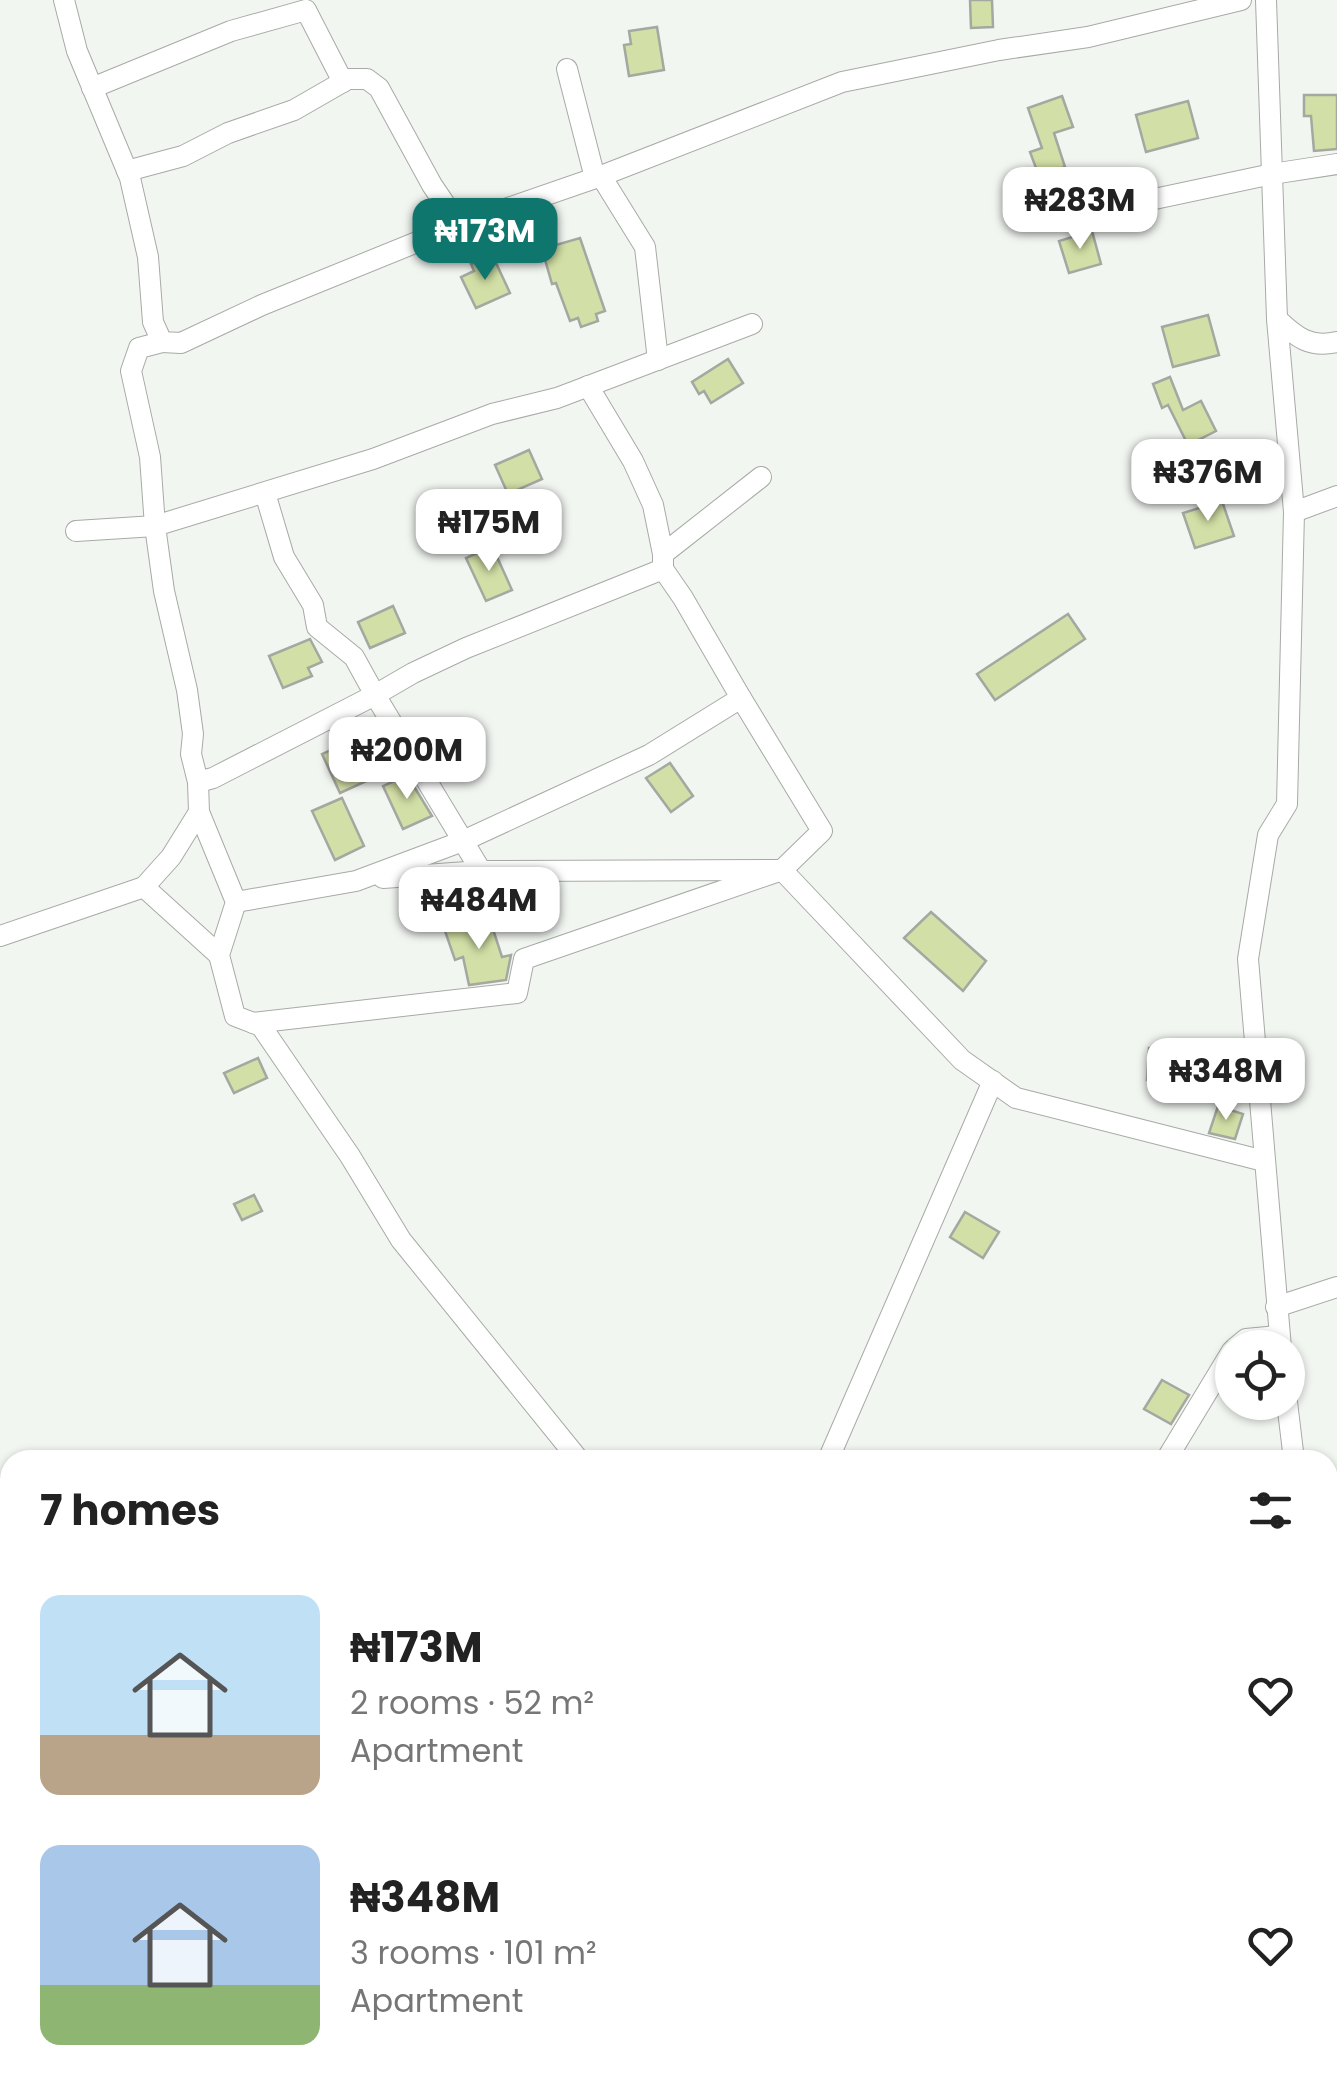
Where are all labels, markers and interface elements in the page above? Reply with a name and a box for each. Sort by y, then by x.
pin: ₦283M [1010,167,1150,252]
text: ₦283M [1025,177,1135,222]
pin: ₦173M [415,198,555,283]
text: ₦173M [435,208,536,253]
pin: ₦376M [1138,439,1278,524]
text: ₦376M [1153,449,1263,494]
pin: ₦175M [419,489,559,574]
text: ₦175M [438,499,540,544]
pin: ₦200M [337,717,477,802]
text: ₦200M [351,727,463,772]
pin: ₦484M [409,867,549,952]
text: ₦484M [421,877,537,922]
pin: ₦348M [1156,1038,1296,1123]
text: ₦348M [1169,1048,1283,1093]
map controls [1215,1330,1305,1420]
button: locate [1215,1330,1305,1420]
text: 7 homes [40,1481,220,1540]
icon: filters [1243,1483,1298,1538]
text: ₦173M [350,1618,483,1677]
icon: home [120,1635,240,1755]
icon: heart [1243,1668,1298,1723]
text: 2 rooms · 52 m² [350,1680,594,1725]
text: Apartment [350,1728,523,1773]
text: ₦348M [350,1868,500,1927]
icon: home [120,1885,240,2005]
icon: heart [1243,1918,1298,1973]
text: 3 rooms · 101 m² [350,1930,596,1975]
text: Apartment [350,1978,523,2023]

